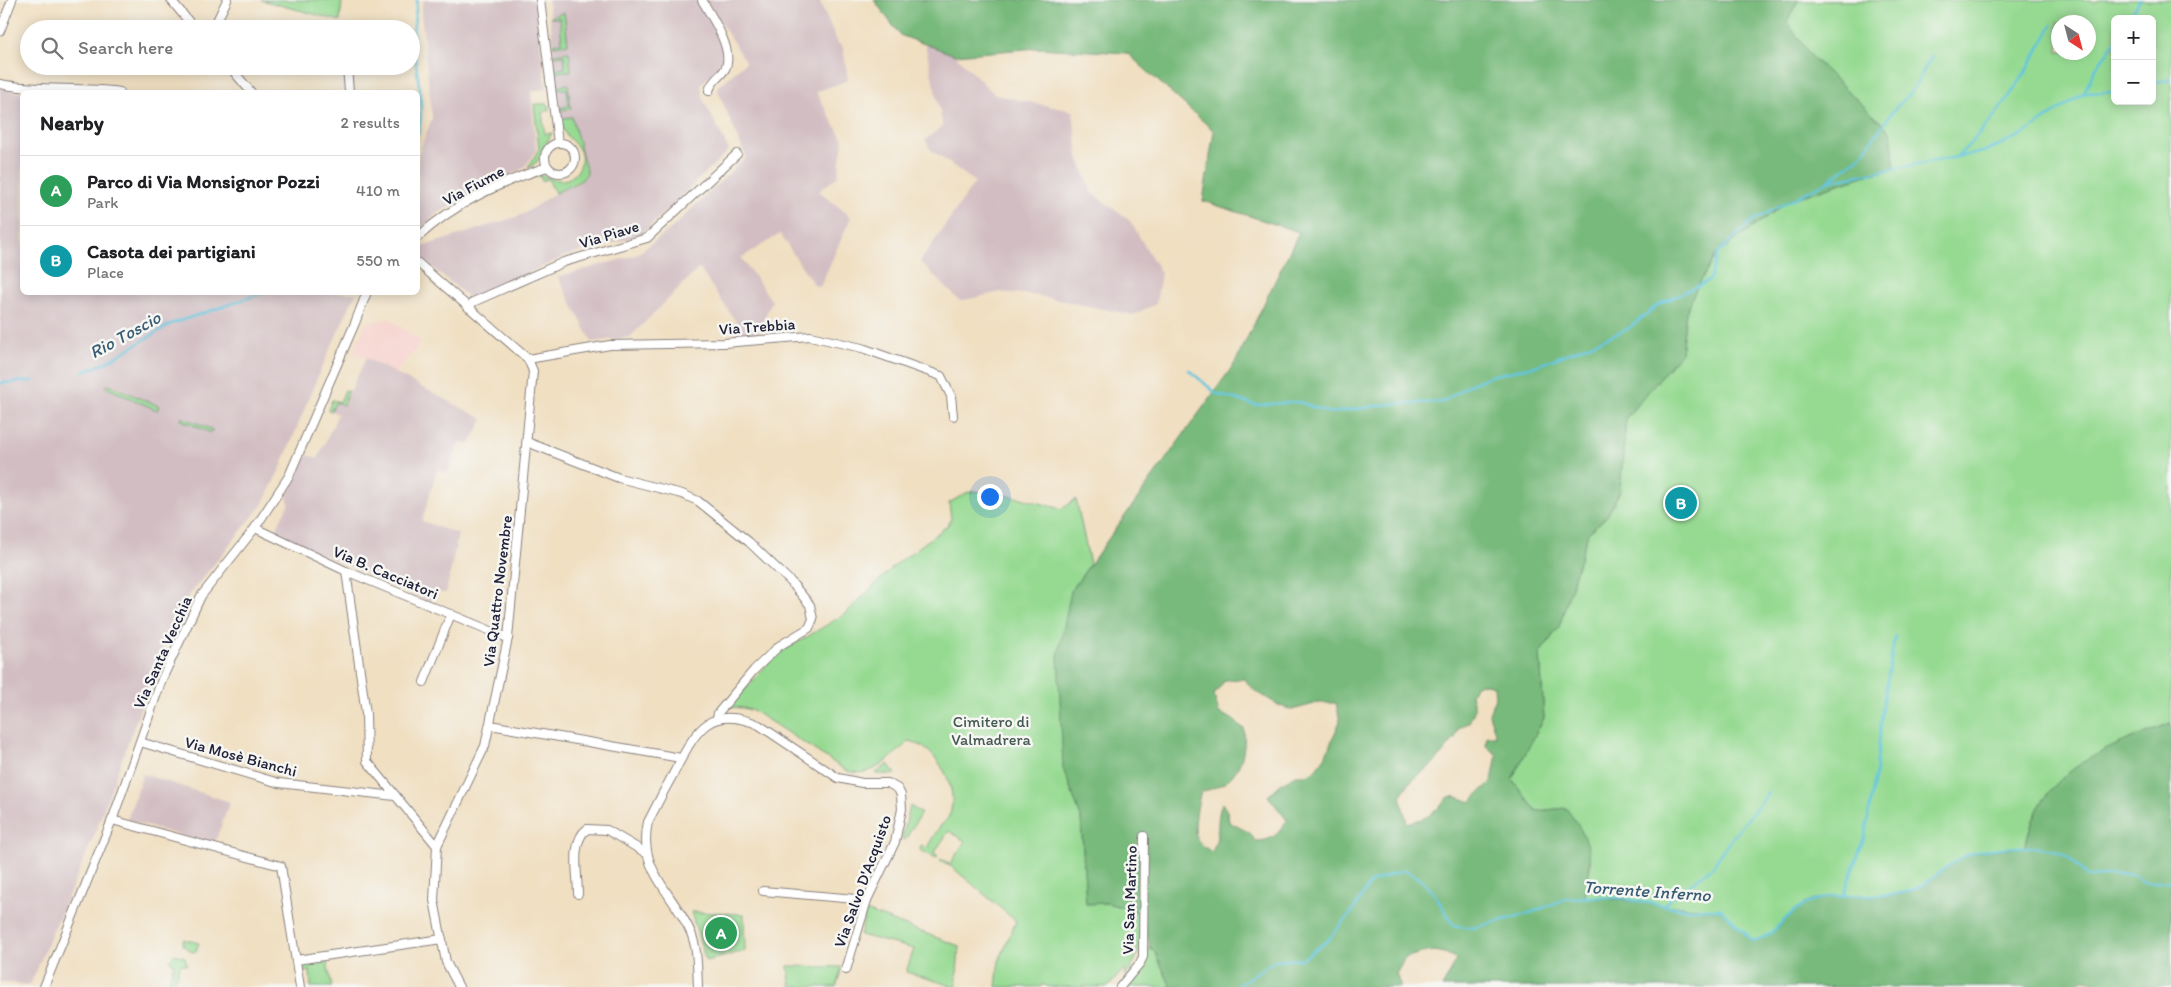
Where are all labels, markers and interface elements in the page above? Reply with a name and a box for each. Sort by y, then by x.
north arrow [2051,15,2096,60]
map controls [2111,15,2156,105]
button: + [2111,15,2156,60]
search box [20,20,420,75]
icon: search [38,34,66,62]
text: Search here [78,36,173,59]
button: − [2111,60,2156,105]
text: Nearby [40,110,104,135]
text: 2 results [340,113,400,132]
street label: Via Fiume [439,161,507,210]
text: Parco di Via Monsignor Pozzi [87,170,320,193]
text: A [51,181,61,200]
text: 410 m [356,181,400,200]
text: Park [87,193,118,212]
street label: Via Piave [577,216,641,253]
text: Casota dei partigiani [87,240,256,263]
text: B [51,251,61,270]
text: 550 m [356,251,400,270]
text: Place [87,263,124,282]
water label: Rio Toscio [86,306,165,363]
street label: Via Trebbia [718,314,796,339]
your location [977,484,1003,510]
pin: B [1665,484,1697,522]
street label: Via Quattro Novembre [479,514,516,668]
street label: Via B. Cacciatori [330,542,441,603]
street label: Via Santa Vecchia [129,592,196,712]
park label: Cimitero di Valmadrera [951,712,1031,749]
street label: Via Mosè Bianchi [183,732,299,781]
street label: Via Salvo D'Acquisto [830,812,895,950]
street label: Via San Martino [1118,845,1141,955]
water label: Torrente Inferno [1583,876,1712,906]
pin: A [705,914,737,952]

